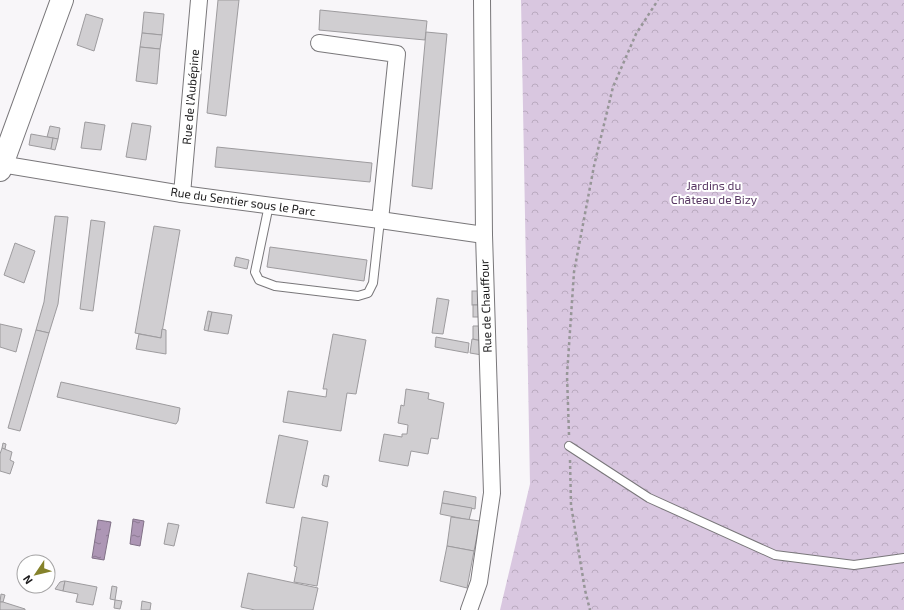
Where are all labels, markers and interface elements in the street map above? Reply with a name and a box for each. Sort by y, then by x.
street label: Rue de l'Aubépine [179,49,201,145]
park label: Jardins du Château de Bizy [671,178,758,206]
street label: Rue du Sentier sous le Parc [170,184,317,218]
street label: Rue de Chauffour [476,259,494,353]
north arrow [16,554,56,594]
text: N [20,573,35,587]

